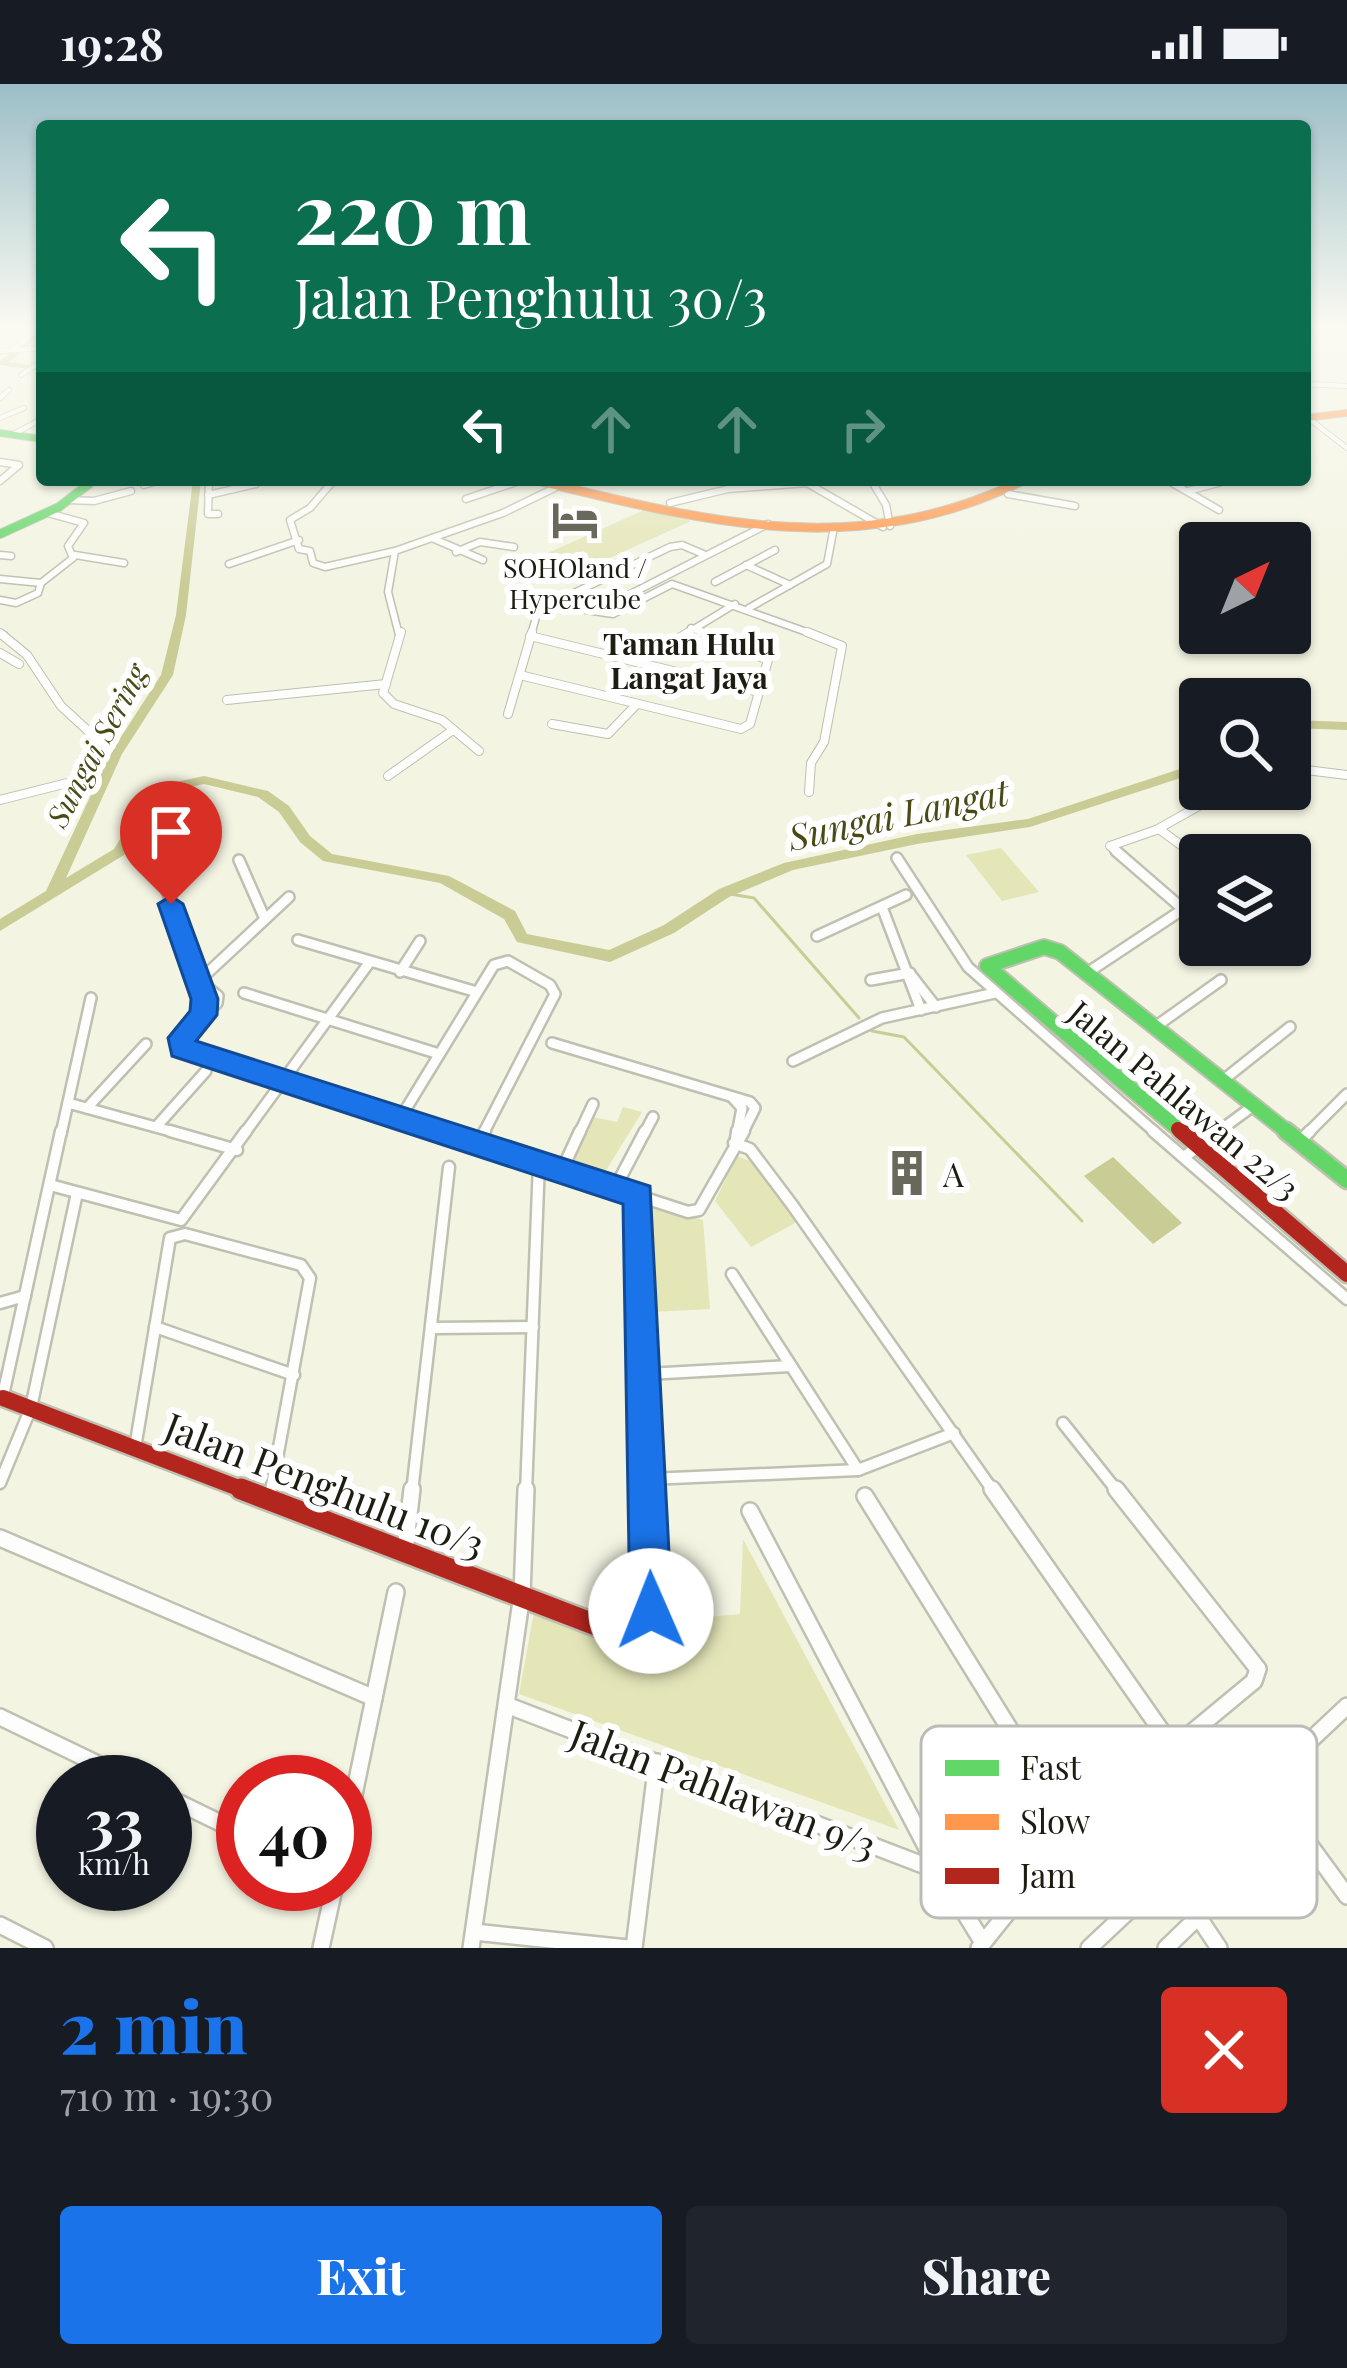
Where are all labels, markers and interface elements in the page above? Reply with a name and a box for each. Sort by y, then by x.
text: 19:28 [60,12,164,72]
text: 220 m [294,154,532,266]
icon: left [96,168,252,324]
text: Jalan Penghulu 30/3 [294,261,767,333]
icon: left [452,396,518,462]
icon: ahead [578,396,644,462]
icon: ahead [704,396,770,462]
icon: right [830,396,896,462]
hotel icon: SOHOland / Hypercube [550,495,600,545]
north arrow [1179,522,1311,654]
map controls [1179,522,1311,966]
place label: SOHOland / Hypercube [503,549,647,616]
district label: Taman Hulu Langat Jaya [603,623,775,697]
water label: Sungai Sering [36,654,157,834]
button: search [1179,678,1311,810]
water label: Sungai Langat [782,766,1014,860]
pin [120,781,222,904]
icon: arrive [138,799,204,865]
button: layers [1179,834,1311,966]
street label: Jalan Pahlawan 22/3 [1060,989,1310,1209]
building icon: A [882,1148,932,1198]
place label: A [942,1151,964,1195]
street label: Jalan Penghulu 10/3 [157,1399,492,1569]
position arrow [588,1548,714,1674]
street label: Jalan Pahlawan 9/3 [563,1705,884,1870]
legend [921,1726,1317,1918]
text: Fast [1020,1744,1083,1788]
speed limit sign: 40 [216,1755,372,1911]
text: 33 [85,1778,143,1858]
text: Slow [1020,1798,1091,1842]
text: km/h [78,1843,150,1883]
text: Jam [1019,1852,1076,1896]
text: 2 min [60,1976,248,2072]
button: close [1161,1987,1287,2113]
text: 710 m · 19:30 [60,2069,273,2121]
button: Exit [60,2206,662,2344]
button: Share [686,2206,1287,2344]

